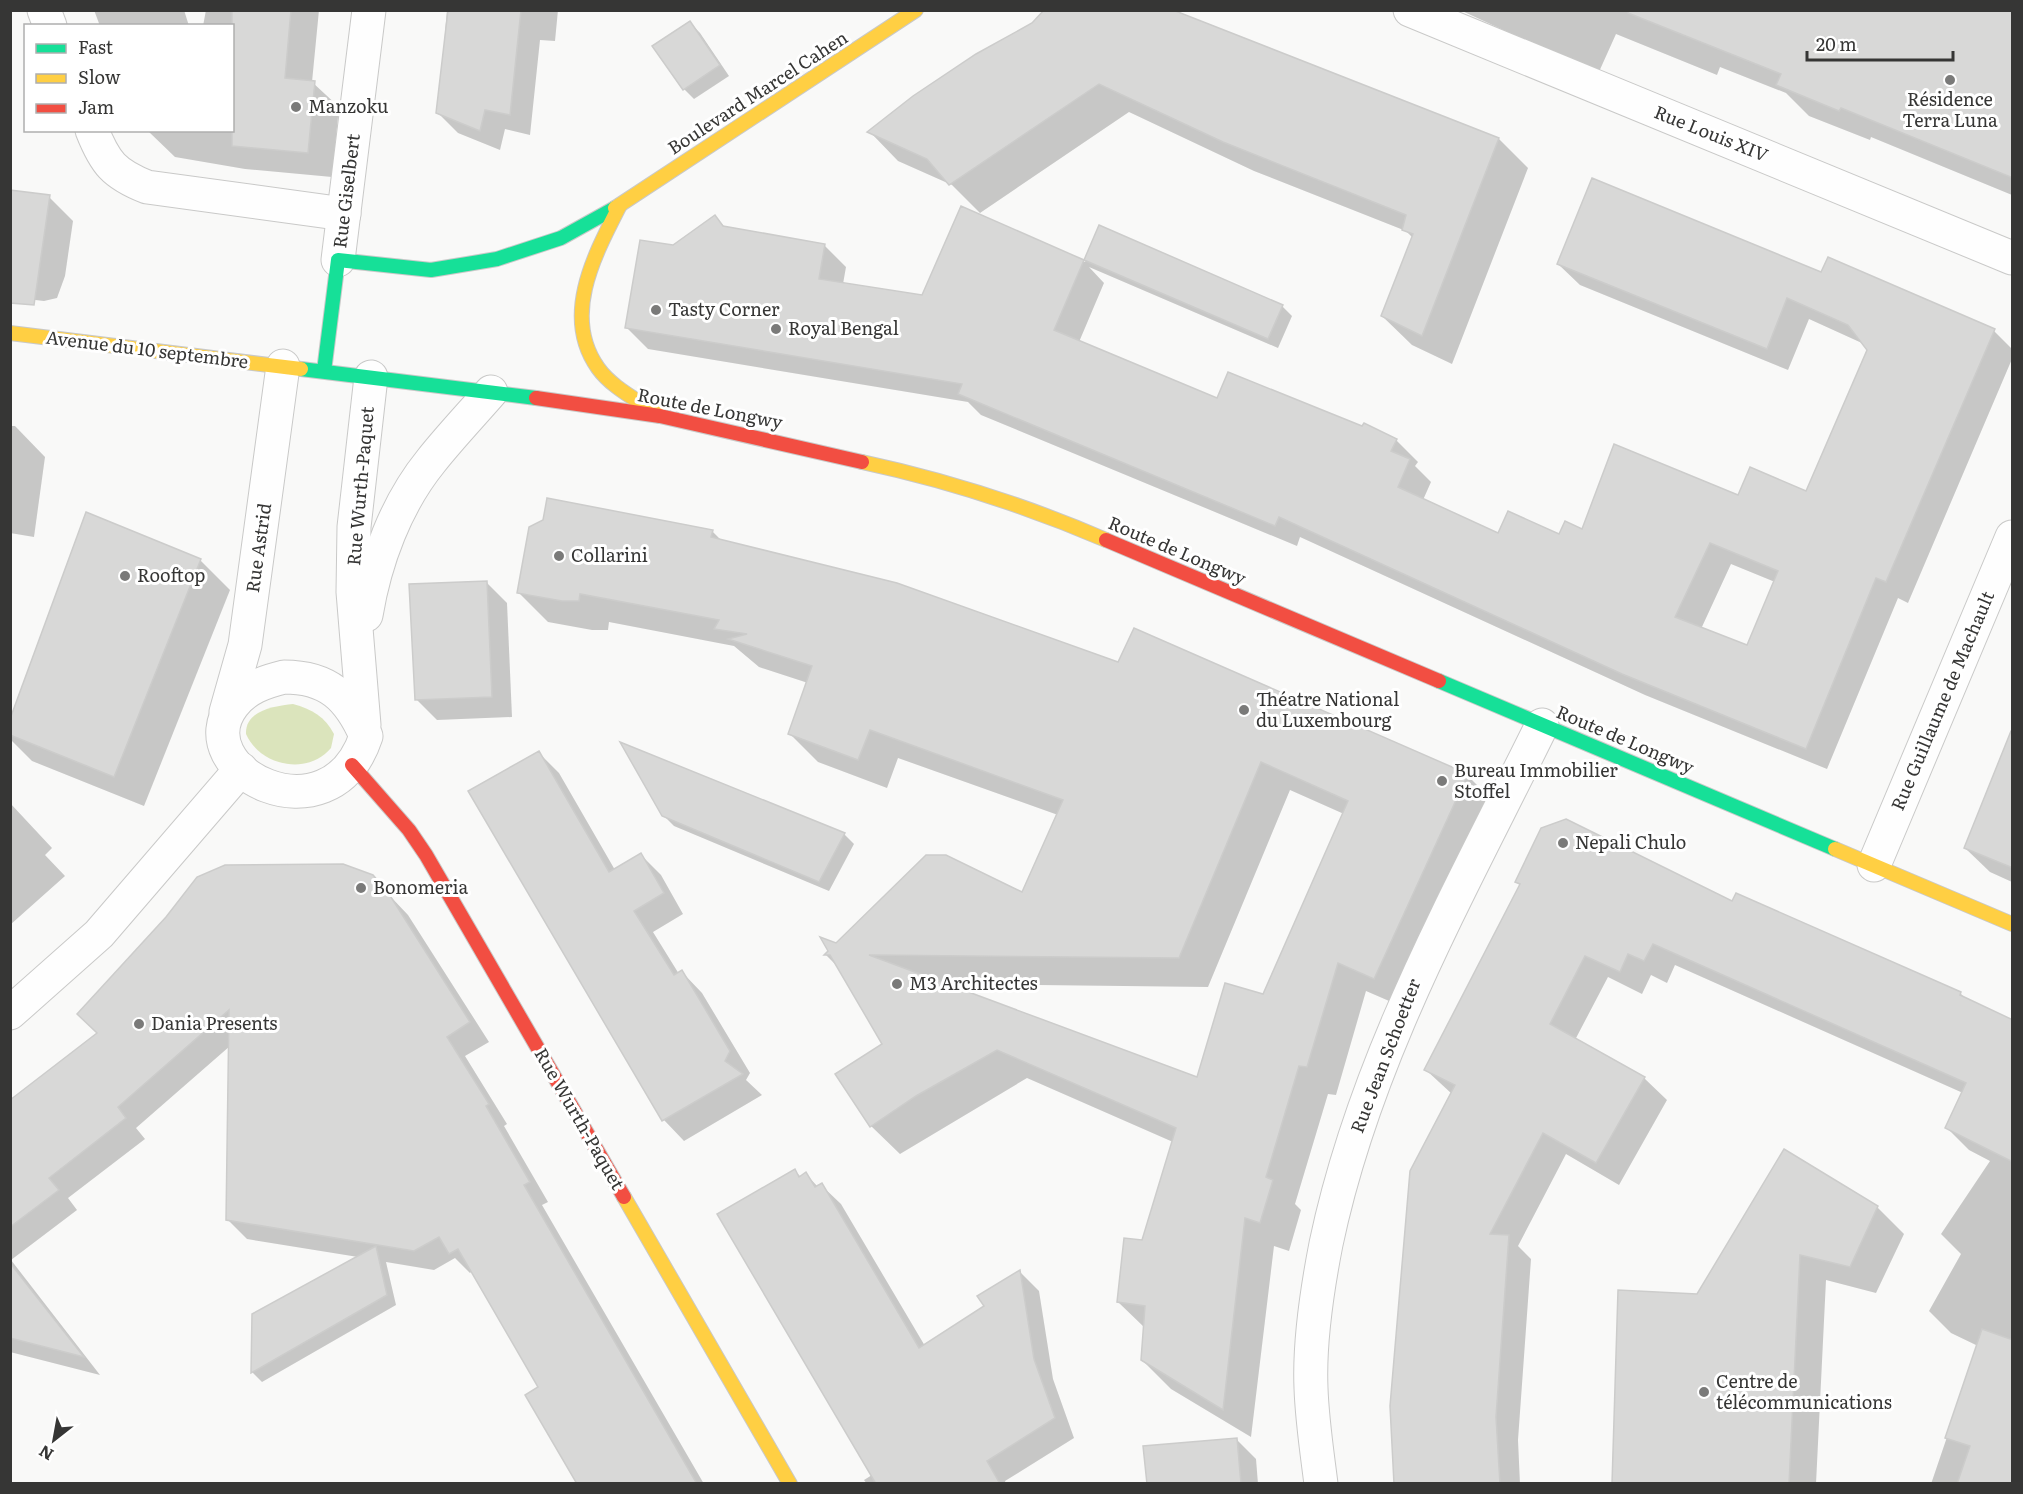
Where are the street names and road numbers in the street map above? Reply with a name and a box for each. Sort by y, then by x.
street label: Boulevard Marcel Cahen [662,23,853,160]
street label: Rue Louis XIV [1650,97,1773,168]
street label: Rue Giselbert [325,131,366,250]
street label: Avenue du 10 septembre [44,323,250,374]
street label: Route de Longwy [635,380,786,435]
street label: Rue Wurth-Paquet [339,404,380,567]
street label: Rue Astrid [238,501,277,594]
street label: Route de Longwy [1104,508,1251,591]
street label: Rue Guillaume de Machault [1883,586,2000,814]
street label: Route de Longwy [1552,697,1699,780]
street label: Rue Jean Schoetter [1343,974,1427,1137]
street label: Rue Wurth-Paquet [529,1042,632,1195]

